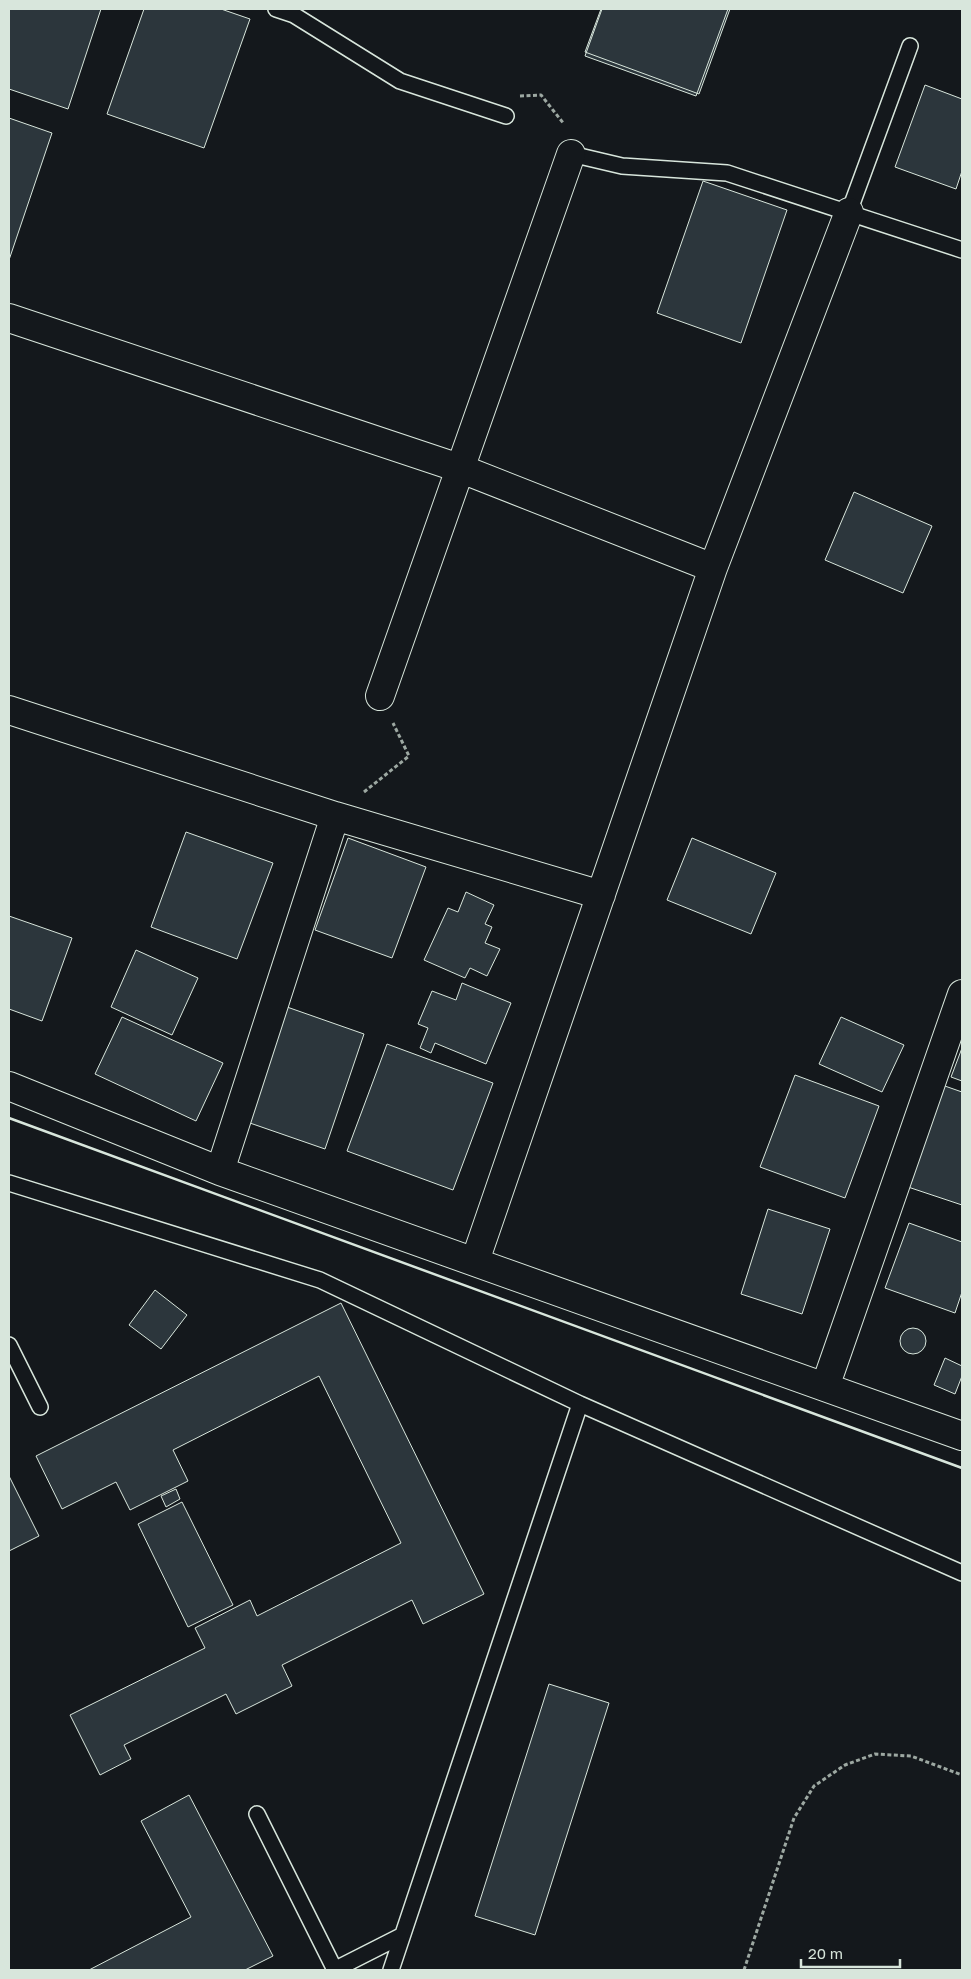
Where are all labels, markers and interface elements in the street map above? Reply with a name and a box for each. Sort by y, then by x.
scale bar [801,1936,900,1968]
text: 20 m [808,1944,843,1962]

